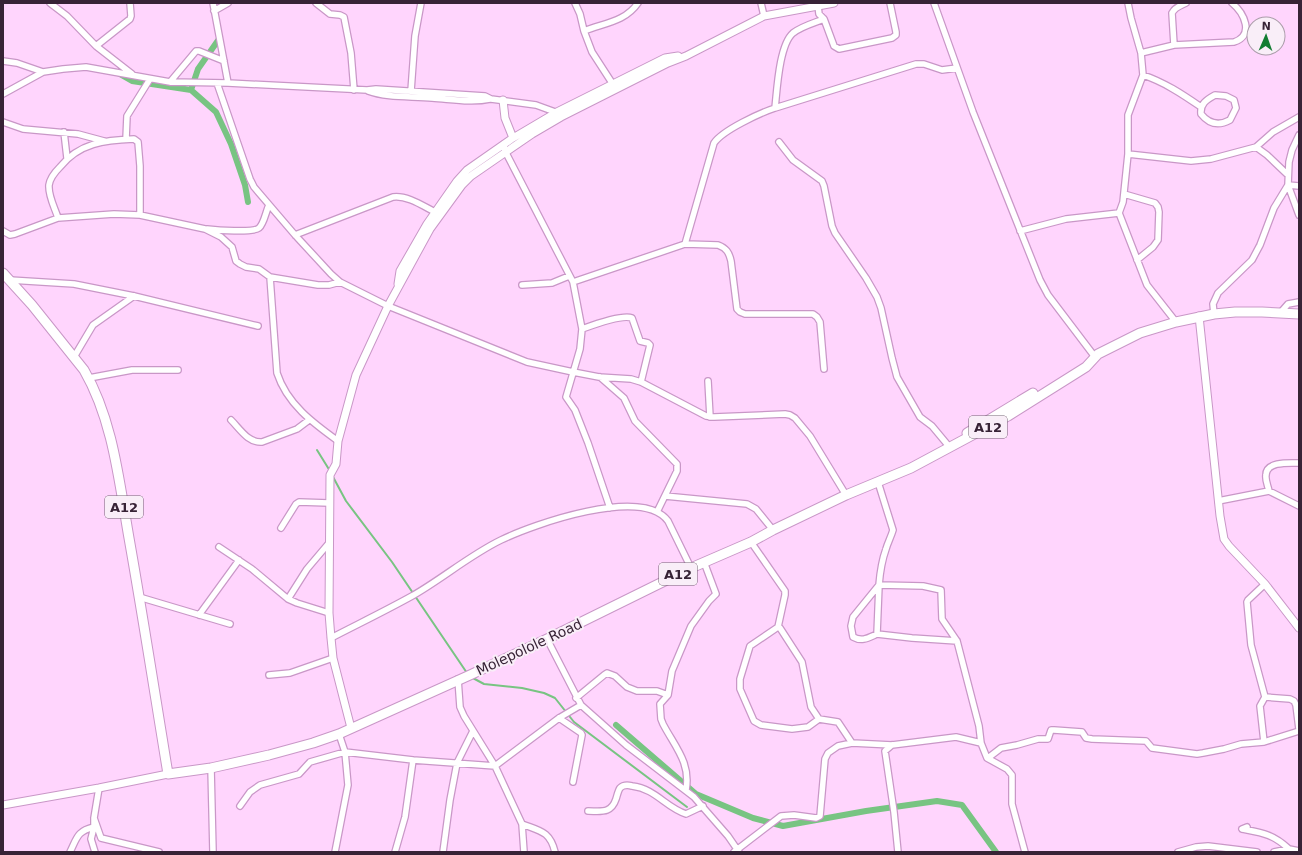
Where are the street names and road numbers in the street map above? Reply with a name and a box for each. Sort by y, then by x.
road number: A12 [969,416,1007,438]
road number: A12 [105,496,143,518]
road number: A12 [659,563,697,585]
street label: Molepolole Road [473,615,585,679]

